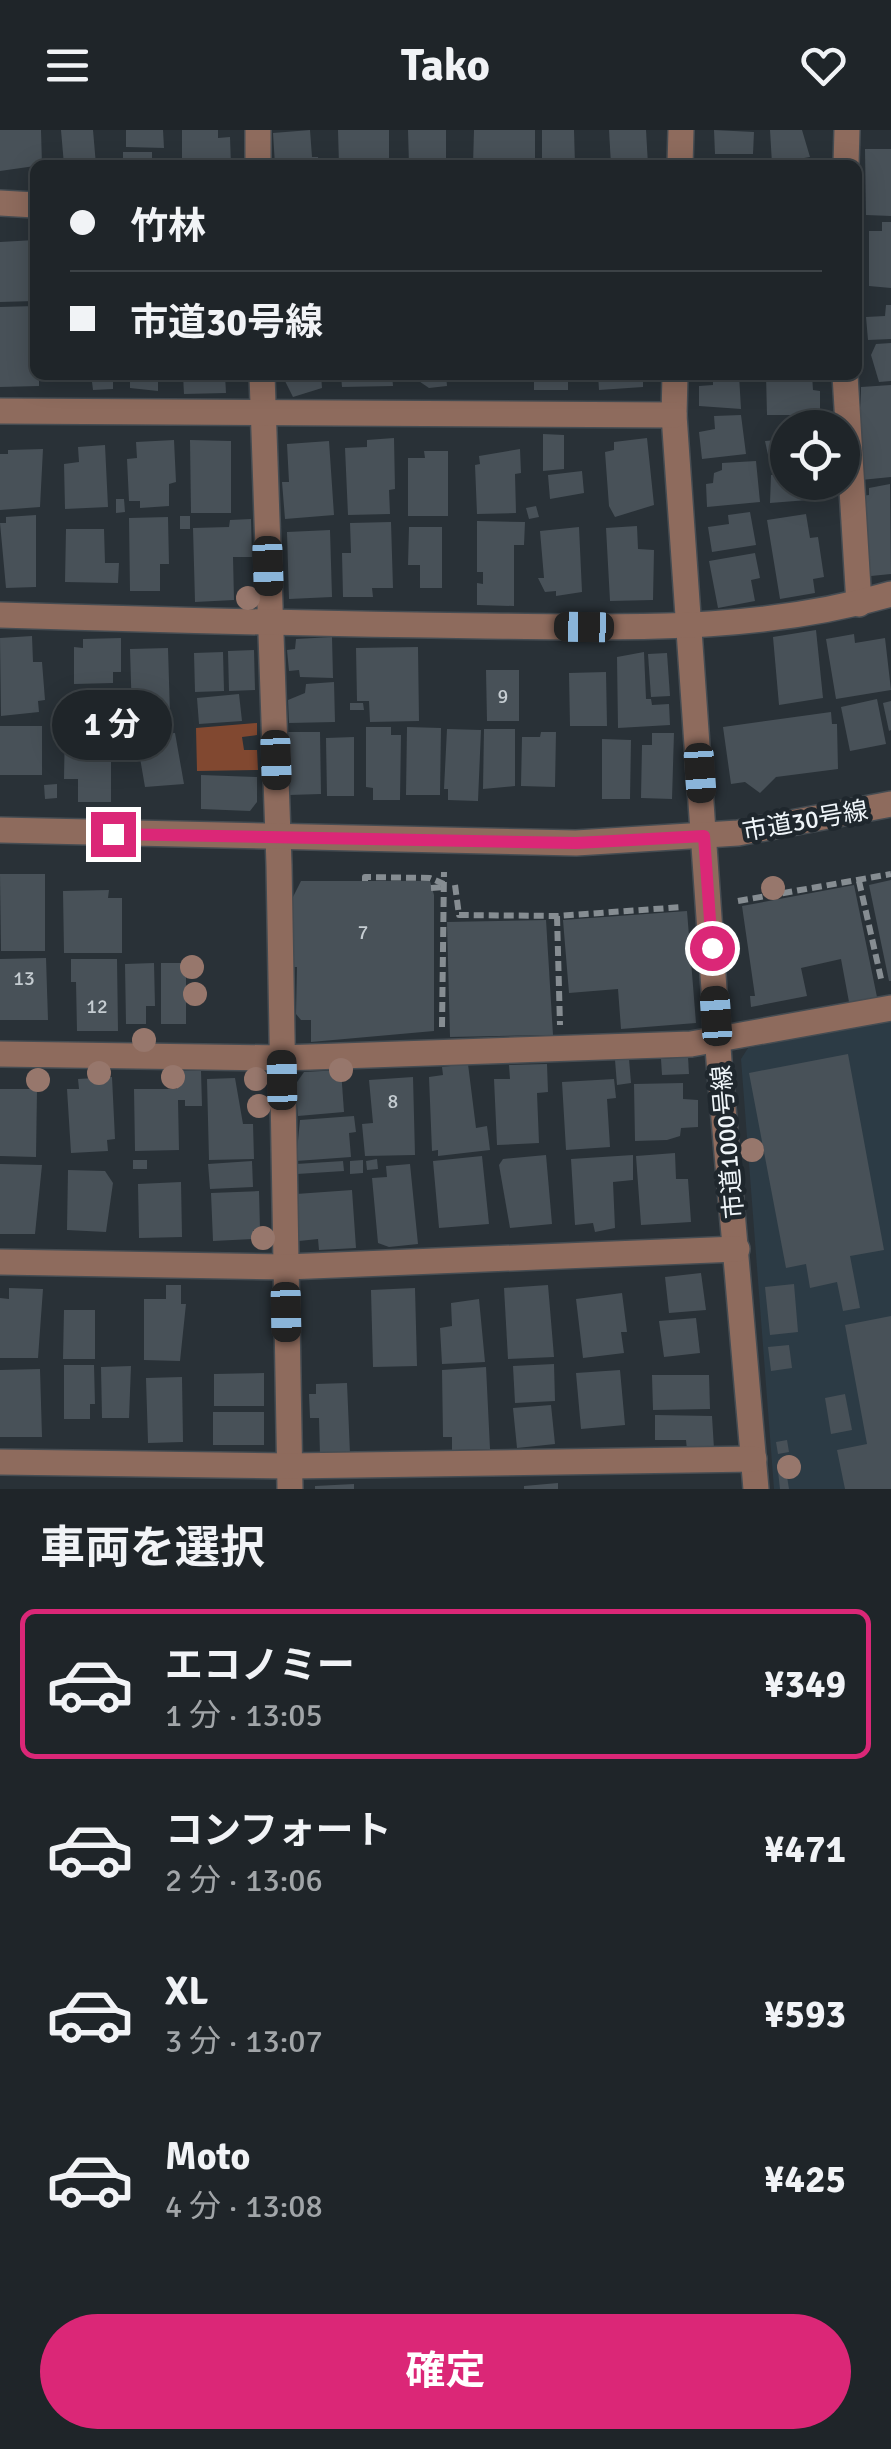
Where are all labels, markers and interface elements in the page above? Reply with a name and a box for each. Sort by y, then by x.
icon: menu [40,38,95,93]
text: Tako [401,38,490,93]
icon: heart [796,38,851,93]
text: 竹林 [130,203,206,250]
text: 市道30号線 [130,299,323,346]
map controls [770,410,860,500]
button: locate [770,410,860,500]
car [252,535,284,597]
car [554,611,614,643]
house number: 9 [498,684,508,709]
callout: 1 分 [53,689,173,759]
text: 1 分 [84,705,140,744]
car [260,729,292,791]
car [683,742,717,804]
street label: 市道30号線 [740,794,870,847]
route end [91,812,136,857]
house number: 7 [358,920,368,945]
route start [690,926,735,971]
house number: 13 [13,966,35,991]
car [699,985,733,1047]
house number: 12 [86,994,108,1019]
car [266,1050,298,1110]
street label: 市道1000号線 [705,1064,750,1220]
house number: 8 [388,1089,398,1114]
car [270,1282,302,1342]
text: 車両を選択 [40,1521,265,1576]
icon: car [45,1639,135,1729]
text: エコノミー [165,1642,355,1689]
text: ¥349 [764,1661,846,1708]
text: 1 分 · 13:05 [165,1696,323,1735]
icon: car [45,1804,135,1894]
text: コンフォート [165,1807,392,1854]
text: ¥471 [764,1826,846,1873]
text: 2 分 · 13:06 [165,1861,323,1900]
text: XL [165,1968,208,2015]
icon: car [45,1969,135,2059]
text: ¥593 [764,1991,846,2038]
text: 3 分 · 13:07 [165,2022,323,2061]
text: Moto [165,2133,250,2180]
icon: car [45,2134,135,2224]
text: ¥425 [764,2156,846,2203]
text: 4 分 · 13:08 [165,2187,323,2226]
button: 確定 [40,2314,851,2429]

